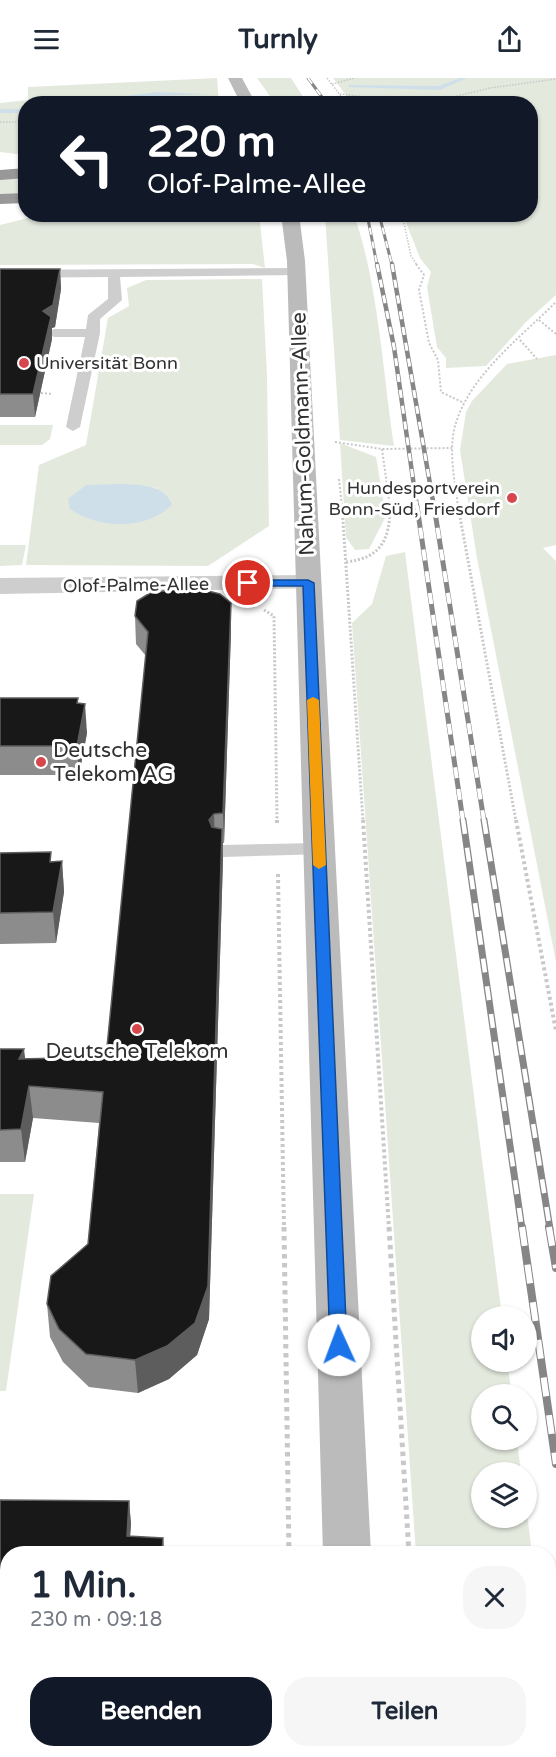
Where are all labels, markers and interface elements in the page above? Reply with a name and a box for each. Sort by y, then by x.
icon: menu [30,23,63,56]
text: Turnly [238,23,318,56]
icon: share [493,23,526,56]
text: 220 m [147,117,276,168]
icon: left [48,120,126,198]
text: Olof-Palme-Allee [147,168,366,201]
street label: Nahum-Goldmann-Allee [286,312,320,556]
place label: Universität Bonn [36,352,178,374]
marker: Universität Bonn [17,356,31,370]
place label: Hundesportverein Bonn-Süd, Friesdorf [328,477,500,520]
marker: Hundesportverein Bonn-Süd, Friesdorf [505,491,519,505]
pin [222,557,273,608]
icon: arrive [231,566,264,599]
street label: Olof-Palme-Allee [63,573,209,597]
place label: Deutsche Telekom AG [53,738,173,787]
marker: Deutsche Telekom AG [34,755,48,769]
marker: Deutsche Telekom [130,1022,144,1036]
place label: Deutsche Telekom [45,1039,229,1064]
map controls [471,1306,537,1528]
button: sound [471,1306,537,1372]
position arrow [307,1313,371,1377]
button: search [471,1384,537,1450]
button: layers [471,1462,537,1528]
text: 1 Min. [30,1564,137,1607]
button: close [463,1566,526,1629]
text: 230 m · 09:18 [30,1608,162,1632]
button: Beenden [30,1677,272,1746]
button: Teilen [284,1677,526,1746]

